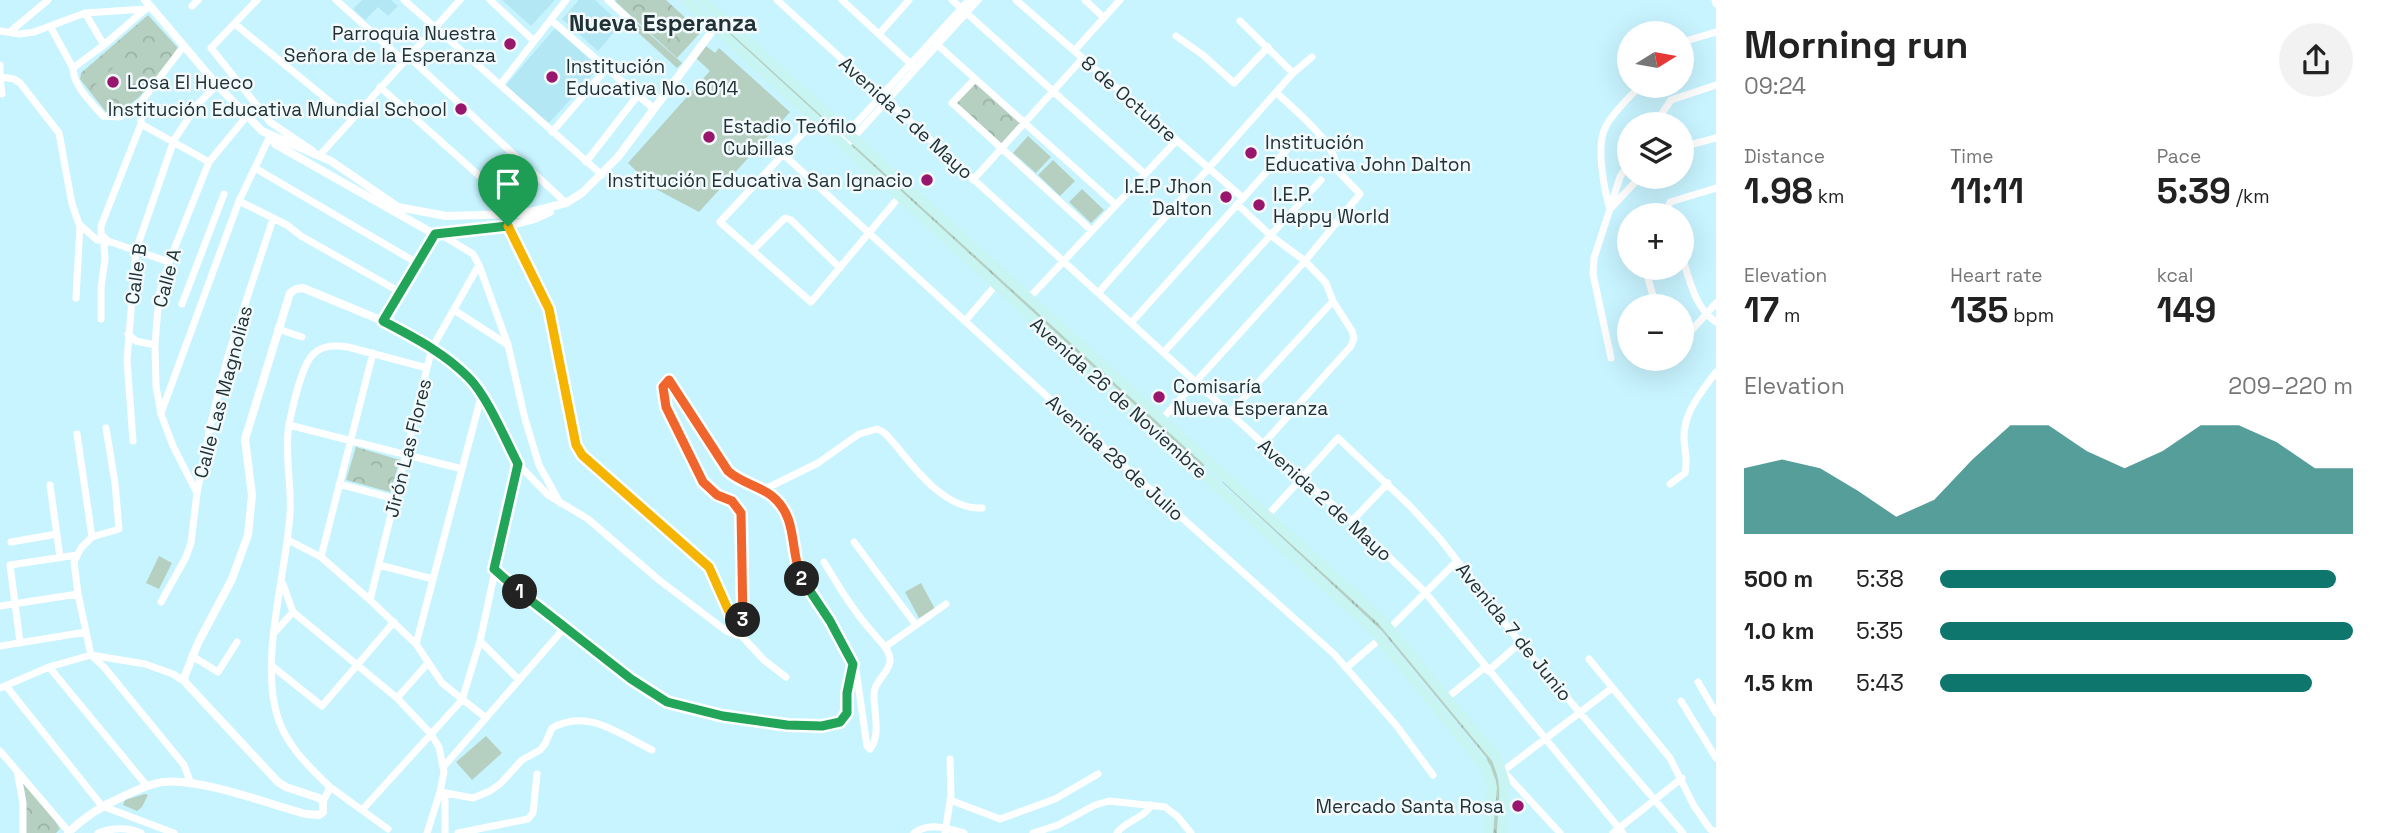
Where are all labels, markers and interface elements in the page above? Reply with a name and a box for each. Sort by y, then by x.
district label: Nueva Esperanza [569,8,757,38]
place label: Parroquia Nuestra Señora de la Esperanza [284,21,496,68]
north arrow [1617,21,1694,98]
map controls [1617,21,1694,371]
text: Morning run [1744,21,1969,69]
button: share [2279,23,2353,97]
marker: Parroquia Nuestra Señora de la Esperanza [502,36,518,52]
street label: 8 de Octubre [1076,50,1182,148]
street label: Avenida 2 de Mayo [834,51,978,185]
place label: Institución Educativa No. 6014 [566,54,738,101]
marker: Institución Educativa No. 6014 [544,69,560,85]
place label: Losa El Hueco [127,70,253,95]
text: 09:24 [1744,71,1806,101]
marker: Losa El Hueco [105,74,121,90]
place label: Institución Educativa Mundial School [108,97,447,122]
marker: Institución Educativa Mundial School [453,101,469,117]
button: layers [1617,112,1694,189]
place label: Estadio Teófilo Cubillas [723,114,857,161]
marker: Estadio Teófilo Cubillas [701,129,717,145]
place label: Institución Educativa John Dalton [1265,130,1471,177]
text: Distance [1744,144,1825,169]
text: Time [1950,144,1994,169]
text: Pace [2157,144,2201,169]
marker: Institución Educativa John Dalton [1243,145,1259,161]
pin [478,154,538,226]
icon: arrive [489,165,527,203]
place label: Institución Educativa San Ignacio [607,168,913,193]
text: 1.98 [1744,169,1813,213]
text: 11:11 [1950,169,2024,213]
text: 5:39 [2157,169,2231,213]
marker: Institución Educativa San Ignacio [919,172,935,188]
place label: I.E.P Jhon Dalton [1124,174,1212,221]
place label: I.E.P. Happy World [1273,182,1389,229]
text: km [1813,184,1844,209]
text: /km [2231,184,2269,209]
marker: I.E.P Jhon Dalton [1218,189,1234,205]
marker: I.E.P. Happy World [1251,197,1267,213]
button: + [1617,203,1694,280]
street label: Calle B [119,242,153,306]
street label: Calle A [147,246,187,310]
text: Elevation [1744,263,1827,288]
text: Heart rate [1950,263,2043,288]
text: kcal [2157,263,2193,288]
text: 17 [1744,288,1779,332]
text: 135 [1950,288,2008,332]
text: 149 [2157,288,2216,332]
button: − [1617,294,1694,371]
street label: Calle Las Magnolias [188,303,258,481]
text: m [1779,303,1800,328]
text: bpm [2008,303,2054,328]
street label: Avenida 26 de Noviembre [1025,312,1213,484]
text: Elevation [1744,371,1845,401]
text: 209–220 m [2228,371,2353,401]
place label: Comisaría Nueva Esperanza [1173,374,1328,421]
street label: Jirón Las Flores [379,376,437,520]
street label: Avenida 28 de Julio [1041,389,1189,527]
marker: Comisaría Nueva Esperanza [1151,389,1167,405]
street label: Avenida 2 de Mayo [1253,433,1397,567]
street label: Avenida 7 de Junio [1450,557,1578,707]
pin: 2 [784,562,820,596]
text: 500 m [1744,564,1813,594]
text: 5:38 [1856,564,1904,594]
text: 2 [796,566,807,591]
pin: 1 [503,574,538,610]
text: 1 [515,579,524,604]
pin: 3 [726,602,760,638]
text: 3 [737,607,748,632]
text: 1.0 km [1744,616,1814,646]
text: 5:35 [1856,616,1903,646]
text: 1.5 km [1744,668,1814,698]
text: 5:43 [1856,668,1904,698]
place label: Mercado Santa Rosa [1316,794,1504,819]
marker: Mercado Santa Rosa [1510,798,1526,814]

